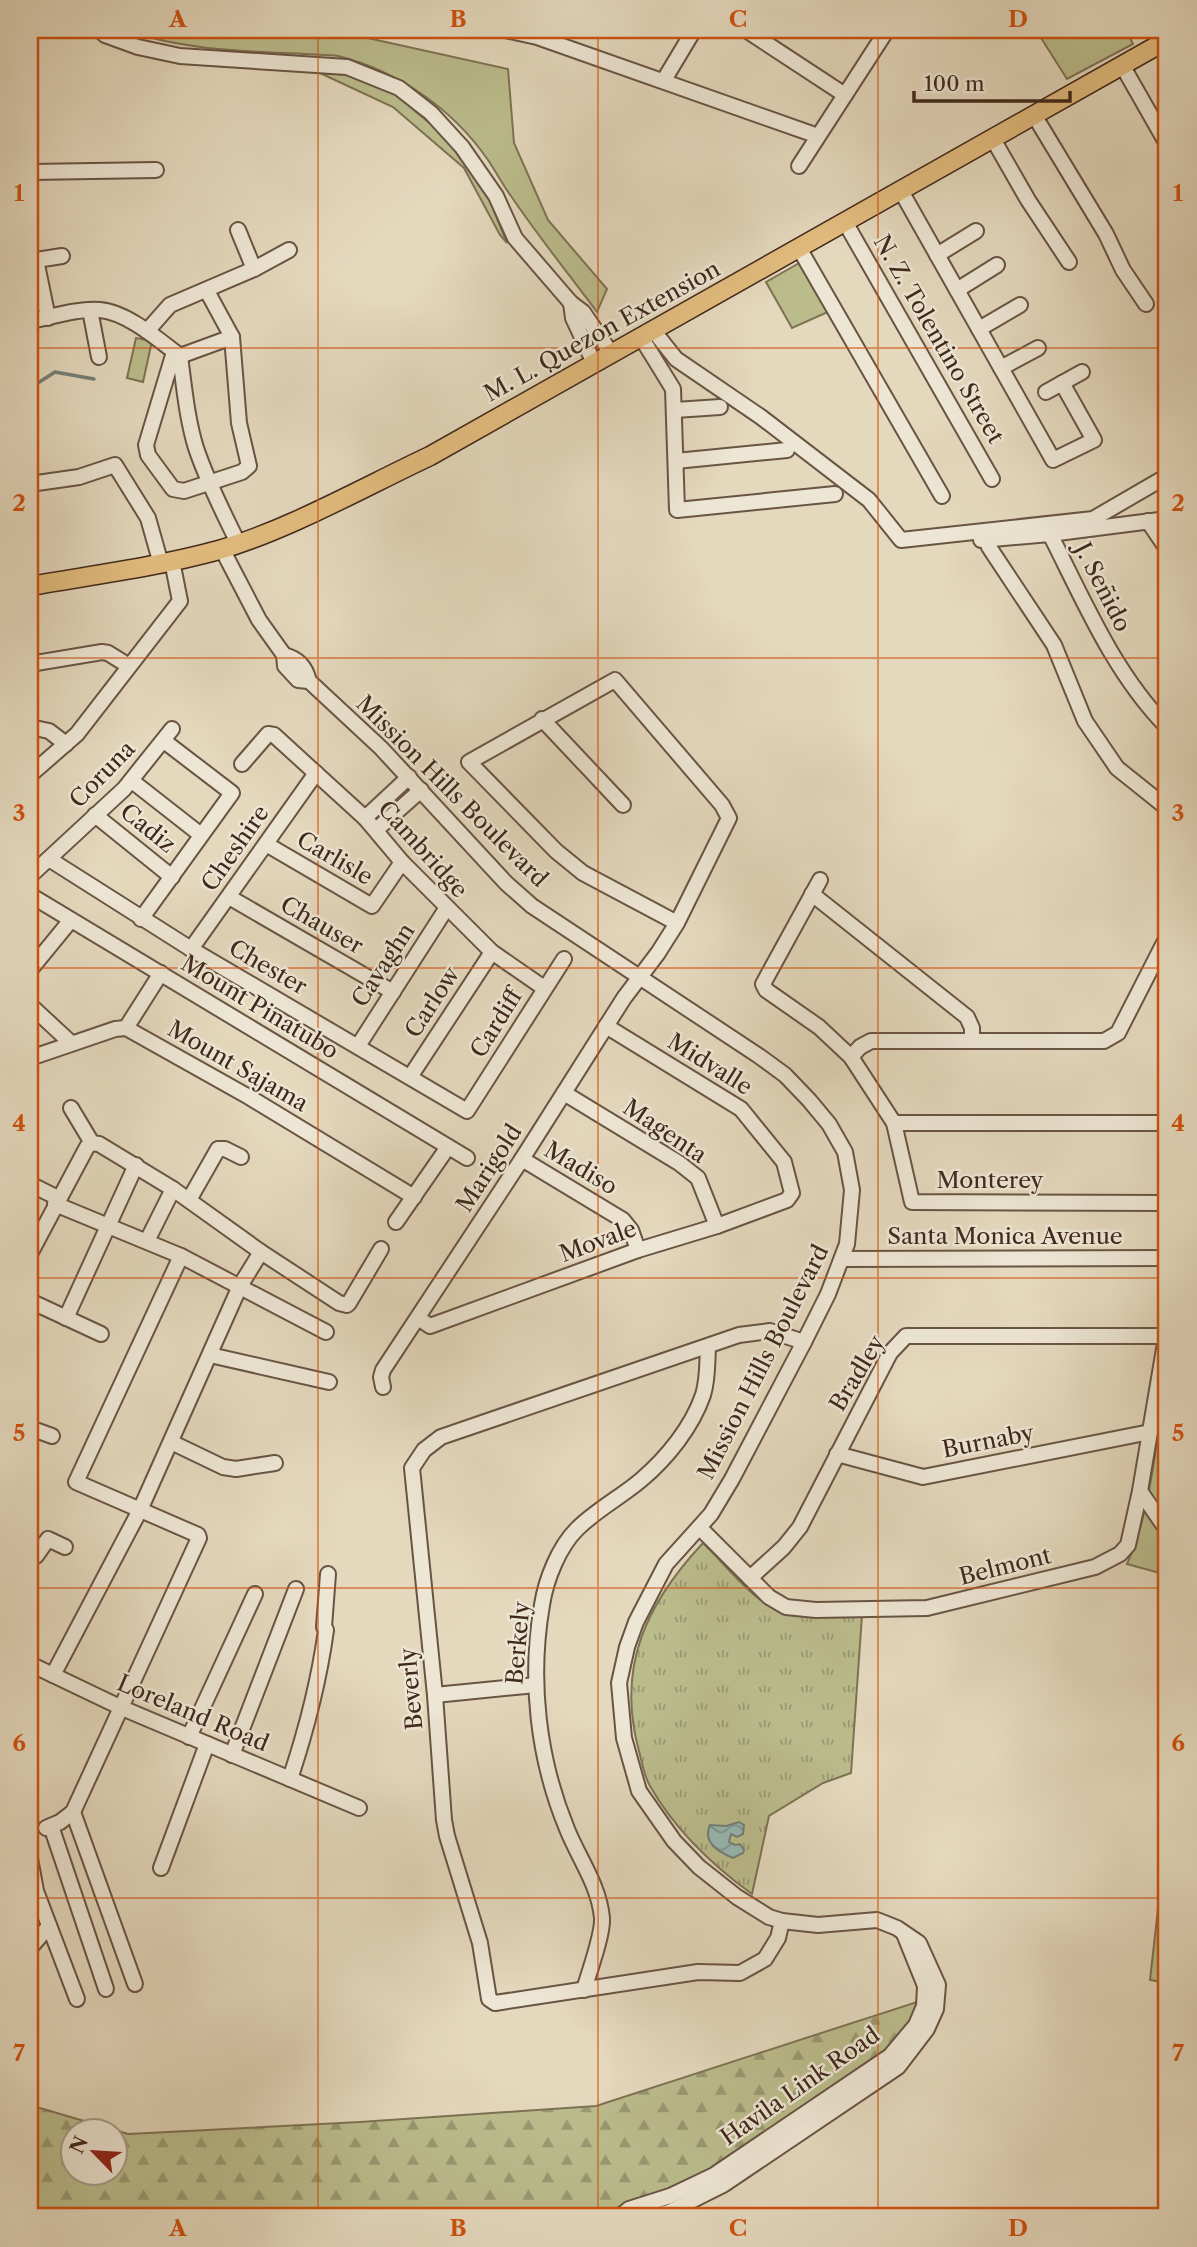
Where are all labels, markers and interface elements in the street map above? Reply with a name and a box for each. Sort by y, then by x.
text: A [168,5,188,33]
text: B [449,5,467,33]
text: C [729,5,747,33]
text: D [1008,5,1028,33]
scale bar [914,60,1069,104]
text: 100 m [924,71,985,96]
text: 1 [14,179,25,207]
text: 1 [1173,179,1184,207]
street label: N. Z. Tolentino Street [868,230,1010,448]
street label: M. L. Quezon Extension [479,254,725,408]
text: 2 [12,489,26,517]
text: 2 [1171,489,1185,517]
street label: J. Señido [1067,535,1137,636]
street label: Mission Hills Boulevard [350,689,554,893]
street label: Coruna [63,734,141,813]
street label: Cambridge [372,795,474,903]
street label: Cadiz [115,797,181,859]
text: 3 [13,799,26,827]
text: 3 [1172,799,1185,827]
street label: Cheshire [195,800,275,896]
street label: Carlisle [292,825,378,891]
street label: Chauser [276,890,369,960]
street label: Cavaghn [346,918,420,1012]
street label: Chester [224,933,312,1001]
street label: Mount Pinatubo [176,949,344,1065]
street label: Carlow [399,961,466,1043]
street label: Cardiff [464,981,530,1063]
street label: Mount Sajama [163,1014,314,1118]
street label: Midvalle [663,1027,757,1101]
street label: Magenta [618,1093,713,1170]
text: 4 [12,1109,26,1137]
text: 4 [1171,1109,1185,1137]
street label: Marigold [450,1119,528,1217]
street label: Madiso [539,1135,623,1201]
street label: Monterey [937,1166,1044,1194]
street label: Movale [556,1214,640,1268]
street label: Santa Monica Avenue [887,1222,1123,1250]
street label: Mission Hills Boulevard [692,1240,834,1484]
street label: Bradley [823,1330,891,1416]
street label: Burnaby [940,1418,1036,1464]
text: 5 [13,1419,25,1447]
text: 5 [1172,1419,1184,1447]
street label: Belmont [956,1541,1054,1591]
street label: Berkely [500,1600,536,1686]
street label: Beverly [393,1647,429,1731]
street label: Loreland Road [113,1669,273,1757]
text: 6 [12,1729,26,1757]
text: 6 [1171,1729,1185,1757]
street label: Havila Link Road [715,2021,885,2151]
text: 7 [13,2039,25,2067]
text: 7 [1172,2039,1184,2067]
north arrow [60,2118,130,2188]
text: N [65,2133,93,2157]
text: A [168,2214,188,2242]
text: B [449,2214,467,2242]
text: C [729,2214,747,2242]
text: D [1008,2214,1028,2242]

